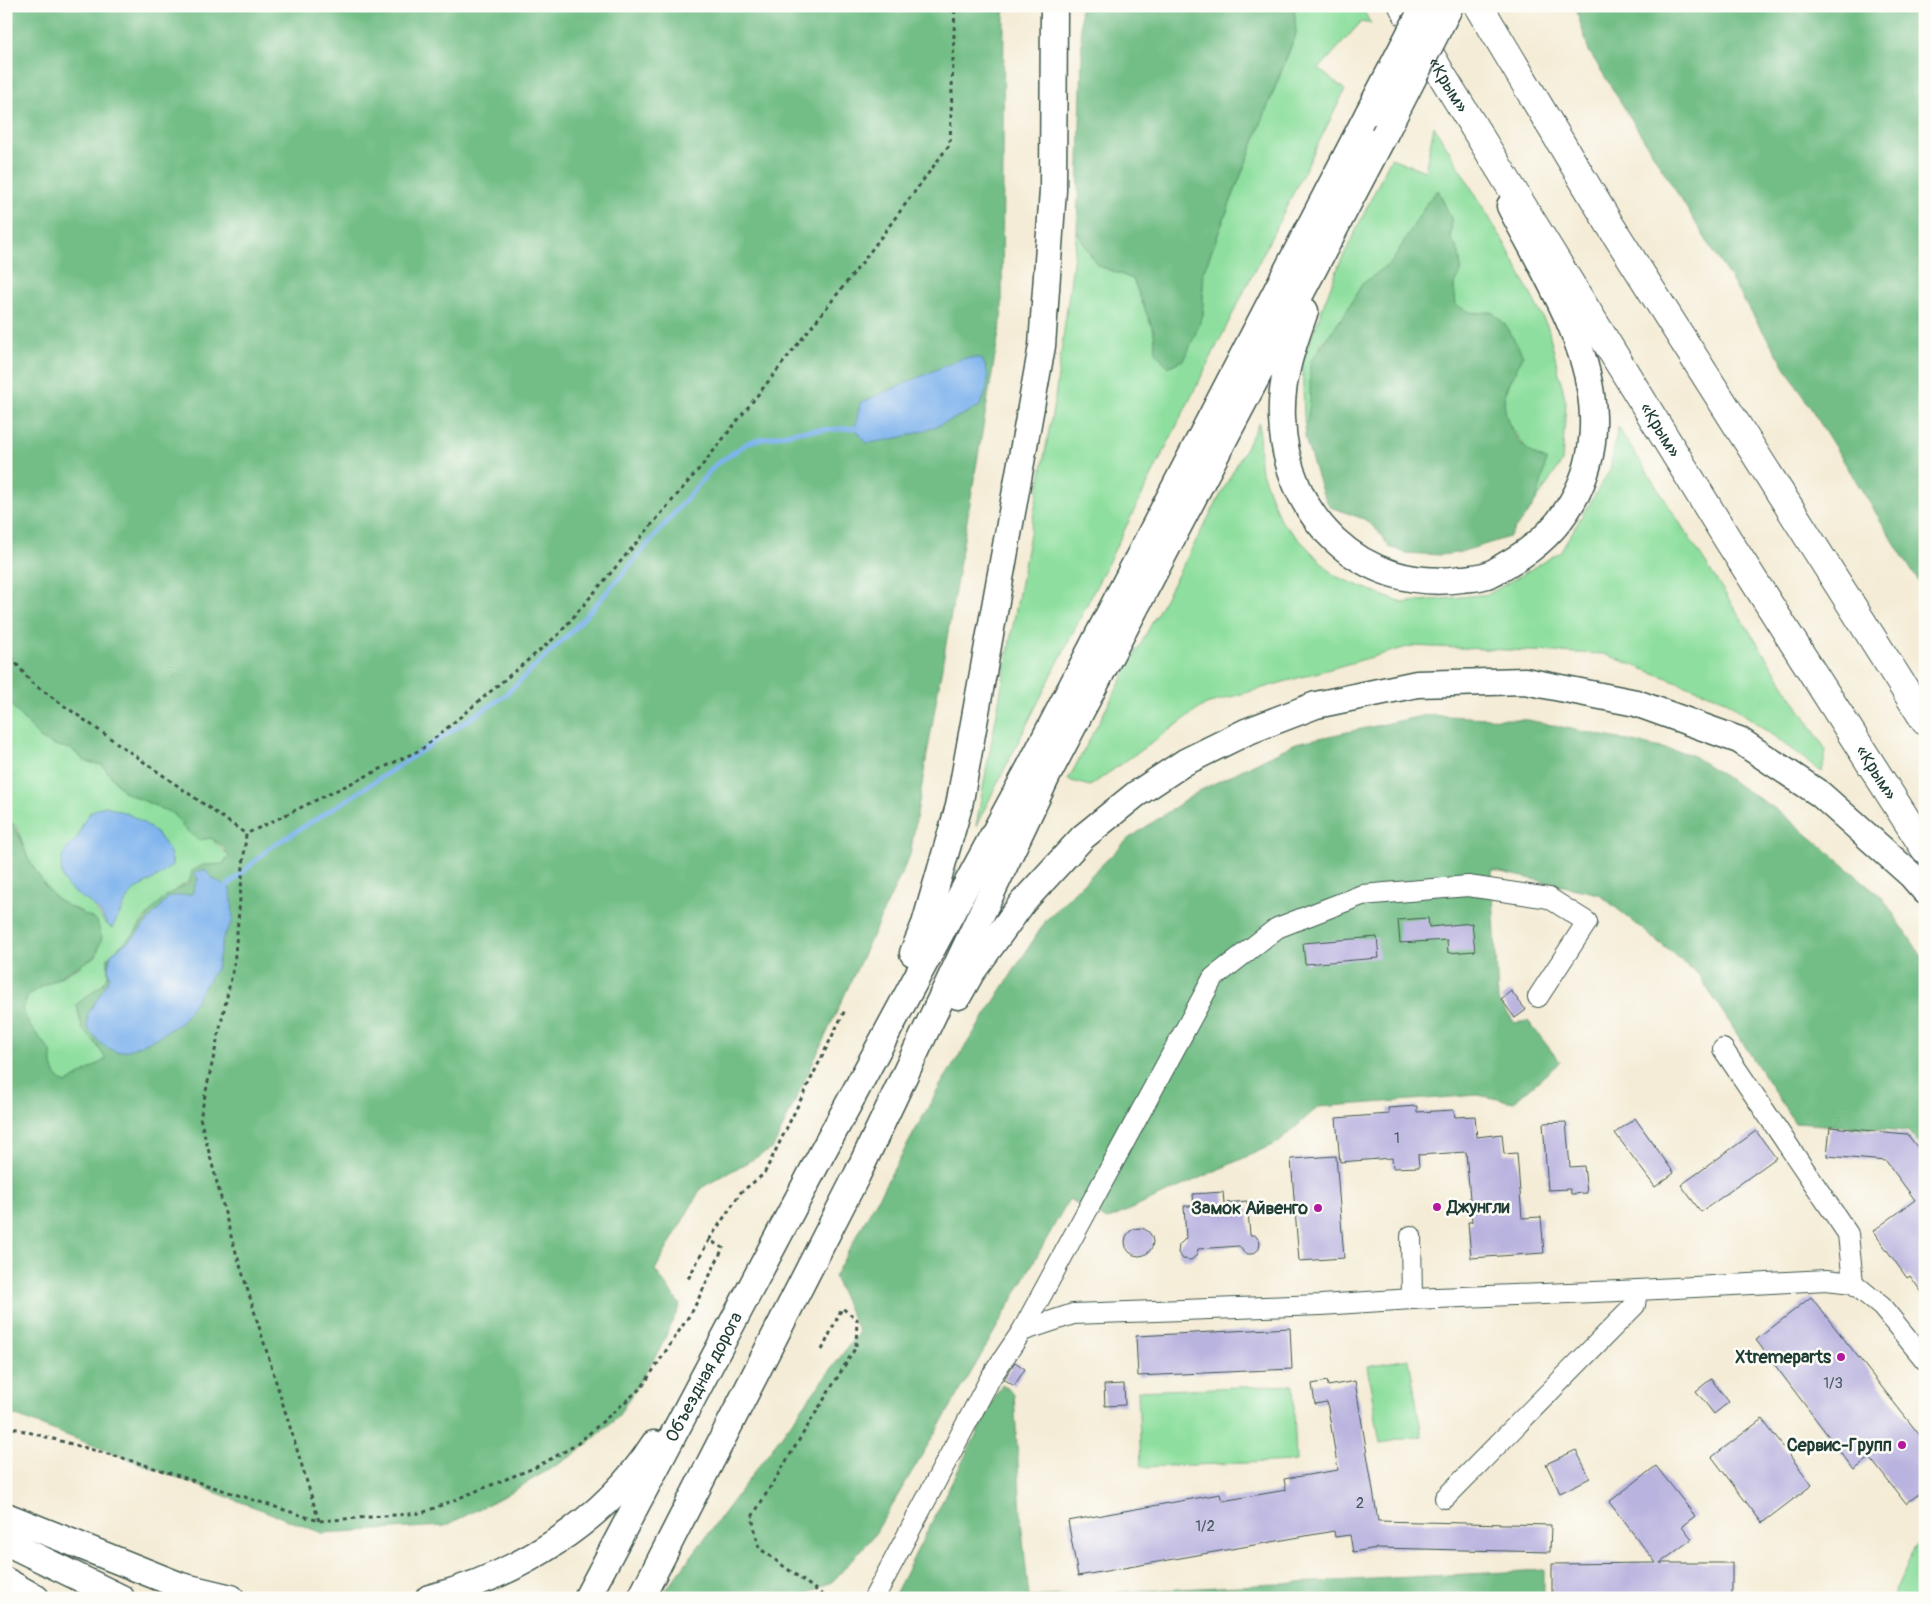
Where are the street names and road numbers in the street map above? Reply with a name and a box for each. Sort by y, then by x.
street label: «Крым» [1423,53,1474,117]
street label: «Крым» [1635,398,1686,462]
street label: «Крым» [1850,741,1902,804]
street label: Объездная дорога [660,1308,748,1446]

